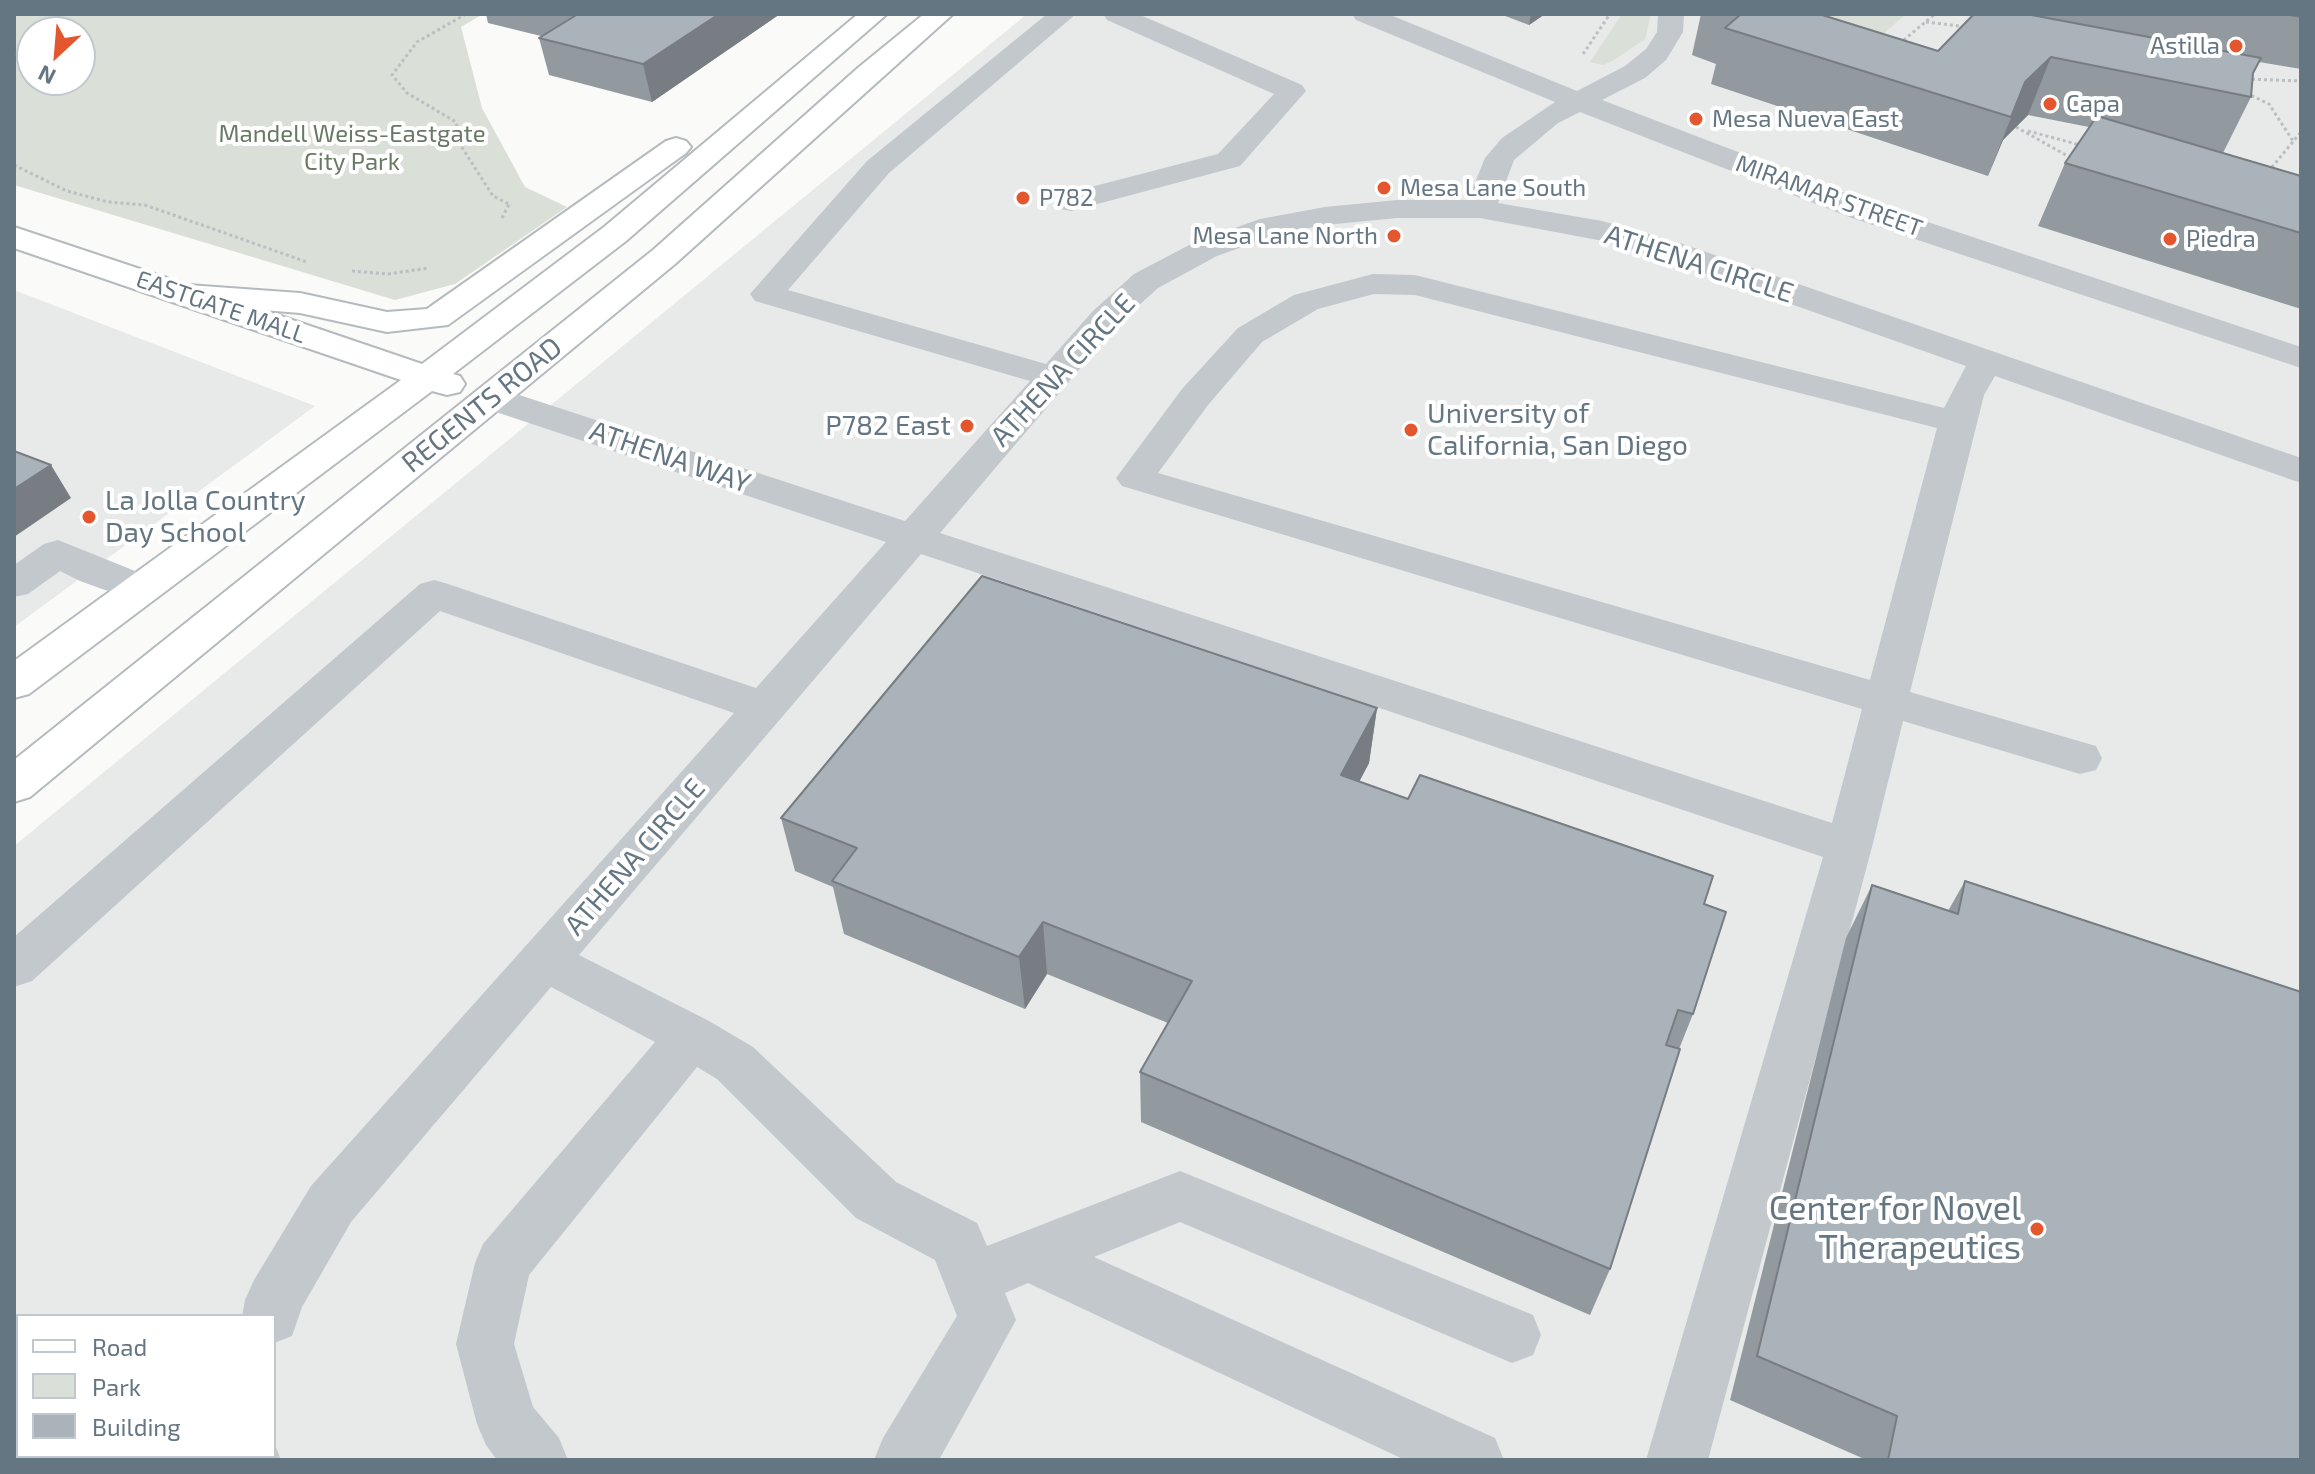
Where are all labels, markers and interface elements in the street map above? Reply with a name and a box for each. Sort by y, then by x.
north arrow [16,16,96,96]
place label: Astilla [2150,32,2220,60]
marker: Astilla [2227,37,2245,55]
text: N [34,61,59,91]
place label: Capa [2066,90,2120,118]
marker: Capa [2041,95,2059,113]
place label: Mesa Nueva East [1712,105,1899,133]
marker: Mesa Nueva East [1687,110,1705,128]
park label: Mandell Weiss-Eastgate City Park [218,120,486,176]
street label: MIRAMAR STREET [1732,149,1926,243]
place label: Mesa Lane South [1400,174,1586,202]
marker: Mesa Lane South [1375,179,1393,197]
place label: P782 [1039,184,1094,212]
marker: P782 [1014,189,1032,207]
street label: ATHENA CIRCLE [1600,218,1798,310]
place label: Mesa Lane North [1192,222,1378,250]
place label: Piedra [2186,225,2256,253]
marker: Mesa Lane North [1385,227,1403,245]
marker: Piedra [2161,230,2179,248]
street label: EASTGATE MALL [132,265,310,349]
street label: ATHENA CIRCLE [984,287,1142,453]
street label: REGENTS ROAD [395,330,569,480]
place label: University of California, San Diego [1427,397,1688,463]
place label: P782 East [825,409,951,443]
street label: ATHENA WAY [585,414,755,500]
marker: P782 East [958,417,976,435]
marker: University of California, San Diego [1402,421,1420,439]
place label: La Jolla Country Day School [105,484,305,550]
marker: La Jolla Country Day School [80,508,98,526]
street label: ATHENA CIRCLE [558,772,712,942]
place label: Center for Novel Therapeutics [1769,1189,2021,1268]
marker: Center for Novel Therapeutics [2028,1220,2046,1238]
legend [16,1314,276,1458]
text: Road [92,1332,147,1361]
text: Park [92,1372,141,1401]
text: Building [92,1412,181,1441]

